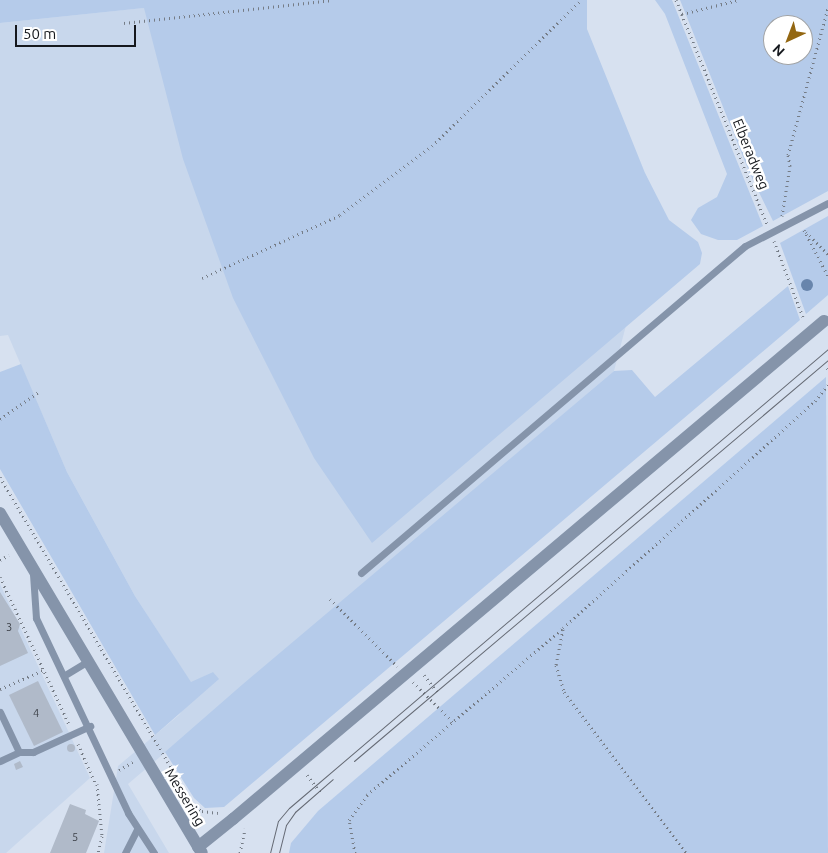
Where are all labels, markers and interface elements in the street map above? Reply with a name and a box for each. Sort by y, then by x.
scale bar [18,15,139,47]
north arrow [763,15,813,65]
text: 50 m [23,25,56,42]
text: N [769,41,788,60]
street label: Elberadweg [729,116,773,192]
house number: 3 [6,620,12,634]
house number: 4 [33,706,39,720]
street label: Messering [161,765,209,829]
house number: 5 [72,830,78,844]

